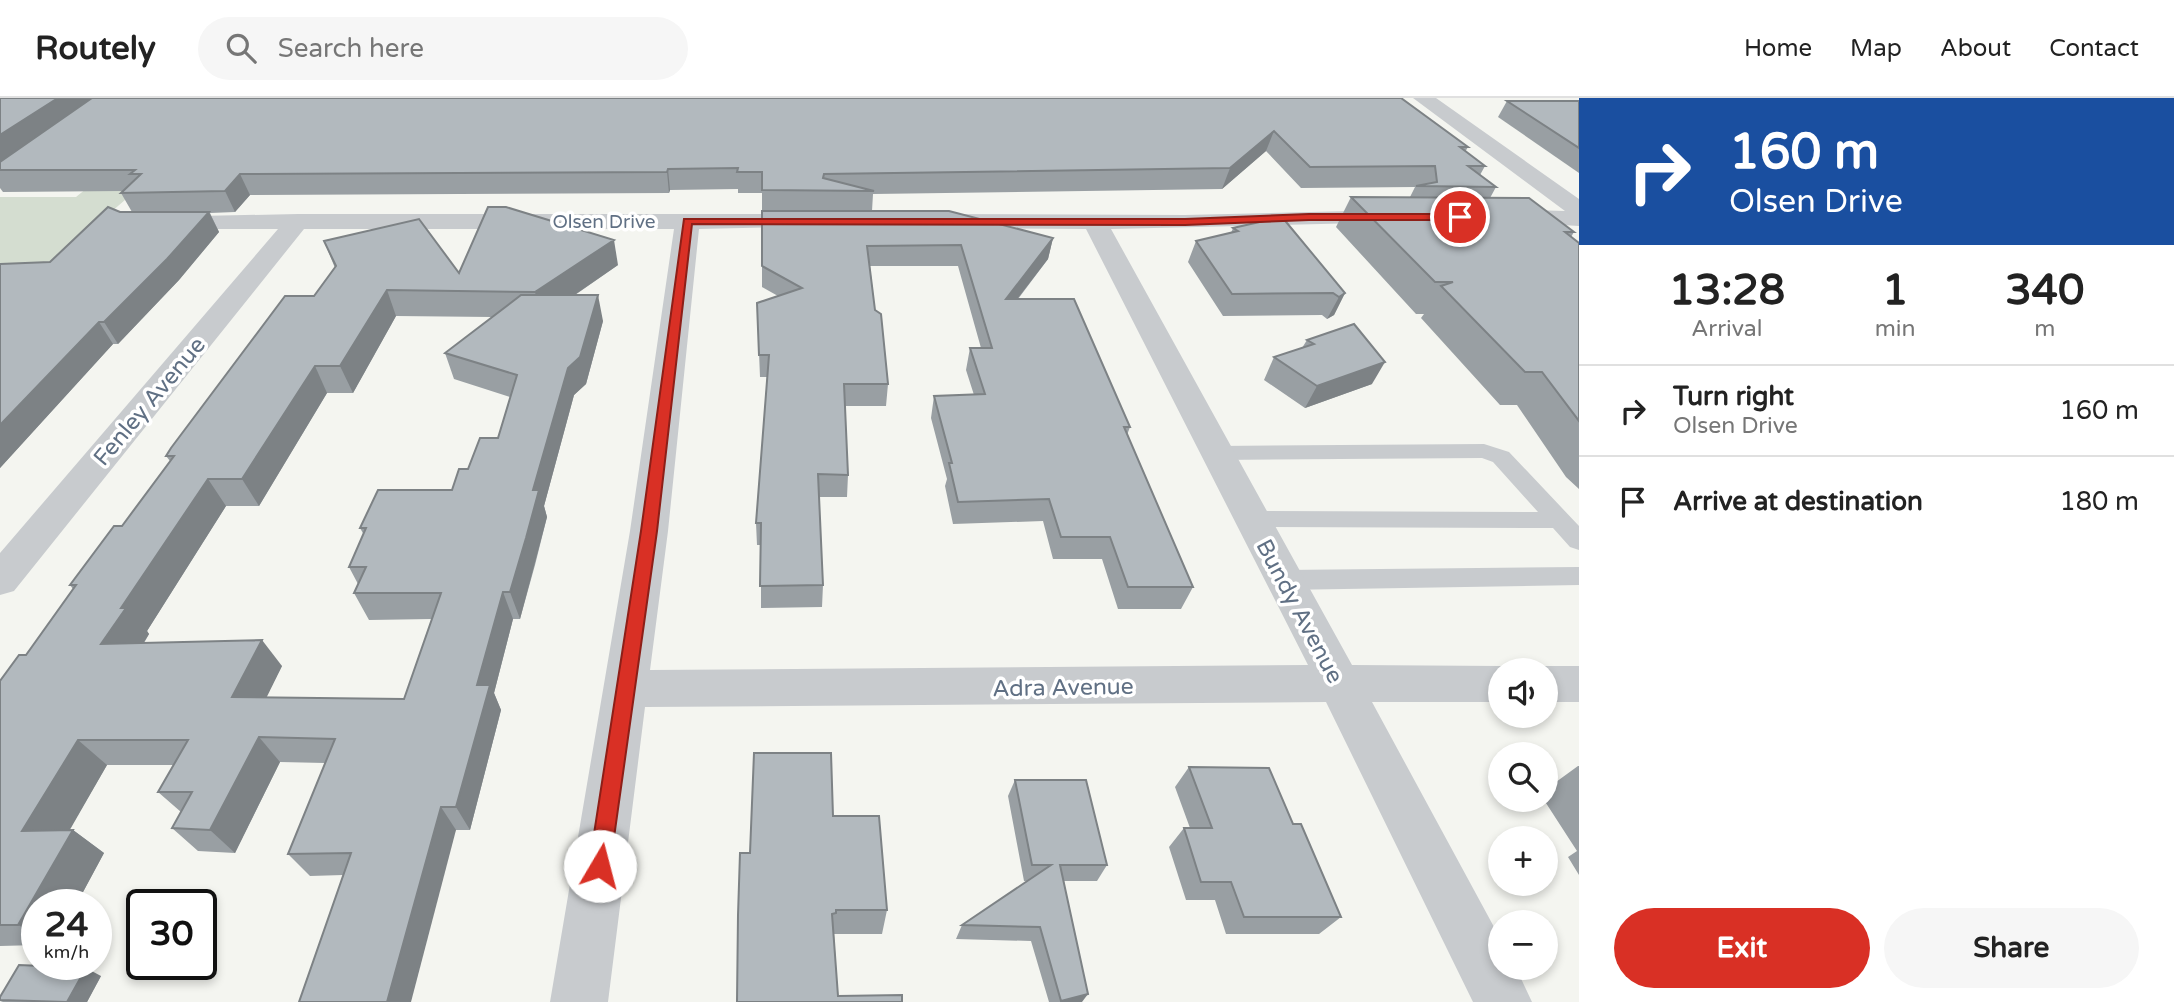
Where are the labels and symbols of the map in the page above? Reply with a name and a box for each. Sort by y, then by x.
pin [1430,187,1490,247]
street label: Olsen Drive [552,211,656,233]
street label: Fenley Avenue [88,332,212,472]
street label: Bundy Avenue [1249,535,1349,688]
street label: Adra Avenue [992,673,1134,703]
position arrow [563,829,637,903]
speed limit sign: 30 [126,889,217,980]

